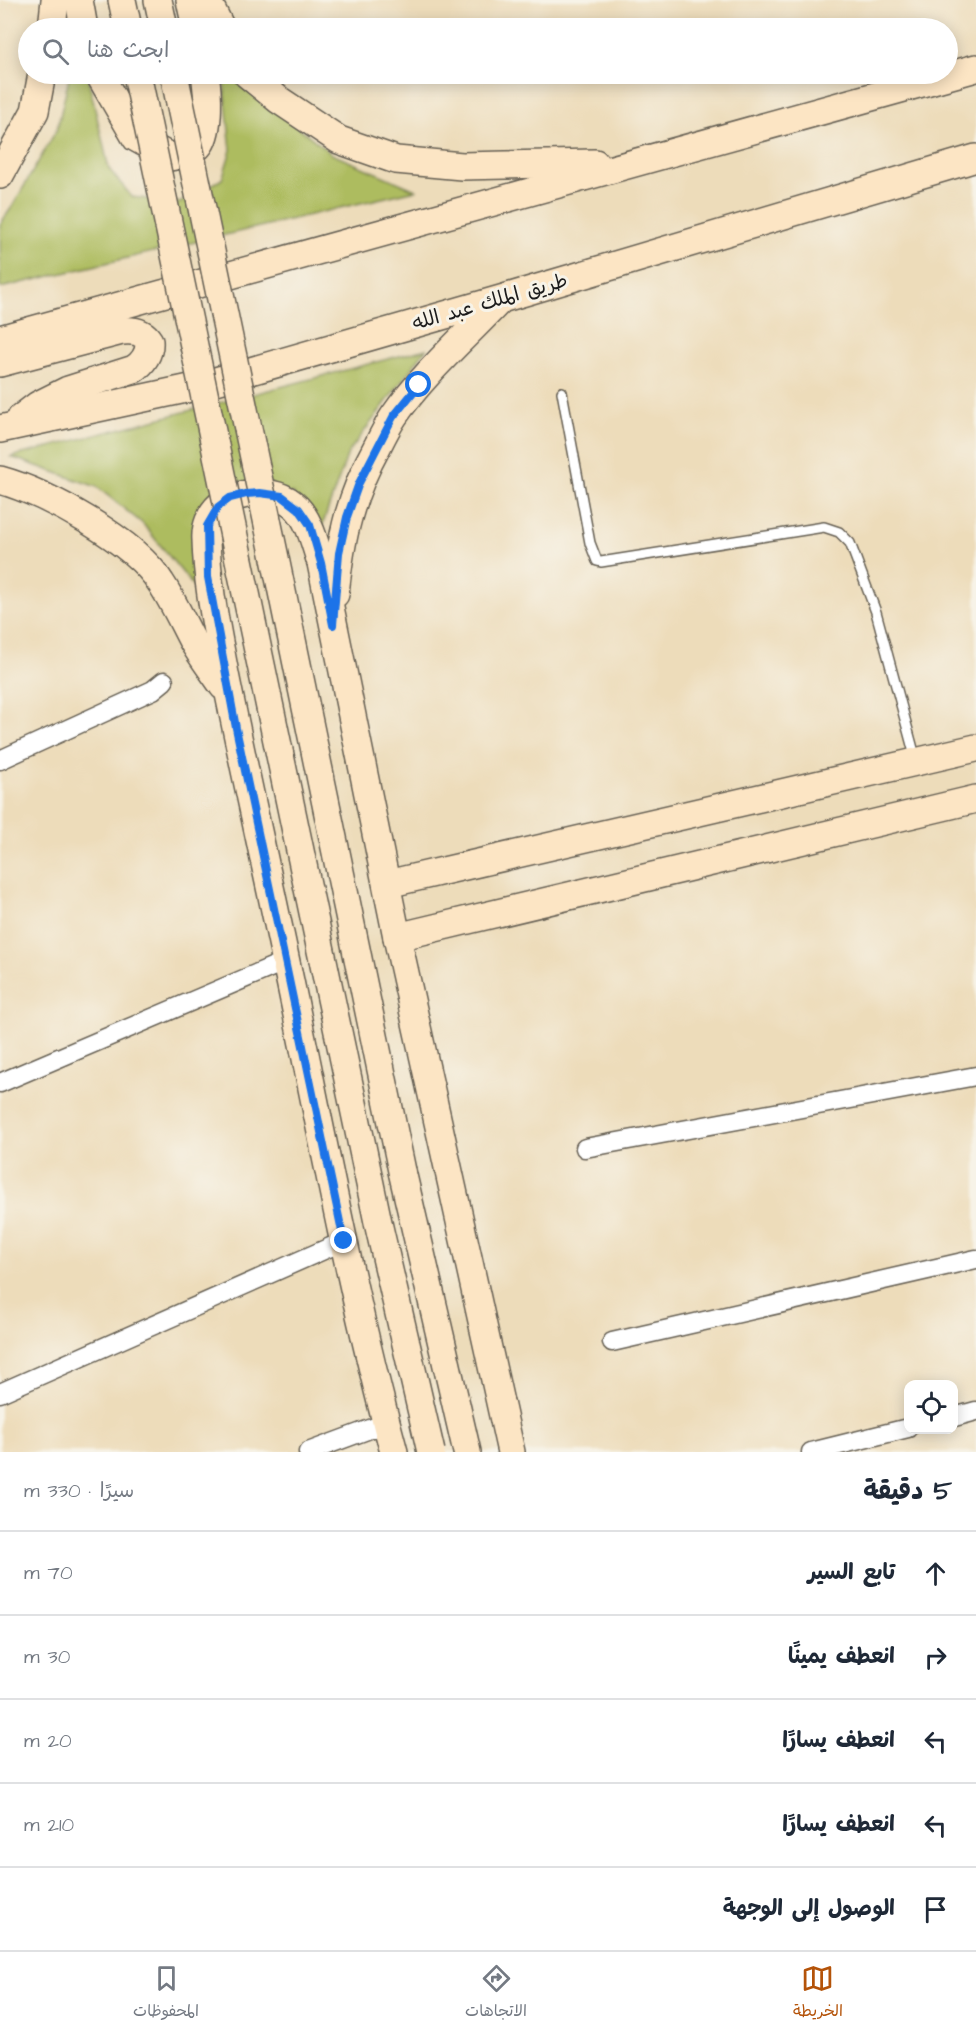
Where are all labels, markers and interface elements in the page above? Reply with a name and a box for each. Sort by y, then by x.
search box [18,18,958,84]
icon: search [39,35,72,68]
text: ابحث هنا [87,35,169,66]
street label: طريق الملك عبد الله [409,266,571,338]
route start [405,371,431,397]
route end [330,1227,356,1253]
map controls [904,1380,958,1434]
button: locate [904,1380,958,1434]
text: 5 دقيقة [863,1473,952,1509]
text: سيرًا · 330 m [24,1477,134,1505]
text: تابع السير [808,1557,895,1588]
icon: ahead [919,1557,952,1590]
text: 70 m [24,1559,73,1587]
text: انعطف يمينًا [788,1641,895,1672]
icon: right [919,1641,952,1674]
text: 30 m [24,1643,70,1671]
text: انعطف يسارًا [782,1725,895,1756]
icon: left [919,1725,952,1758]
text: 20 m [24,1727,72,1755]
text: انعطف يسارًا [782,1809,895,1840]
icon: left [919,1809,952,1842]
text: 210 m [24,1811,74,1839]
text: الوصول إلى الوجهة [723,1893,895,1924]
icon: arrive [919,1893,952,1926]
tab: المحفوظات [133,1962,199,2025]
tab: الاتجاهات [465,1962,527,2025]
tab: الخريطة [793,1962,843,2025]

